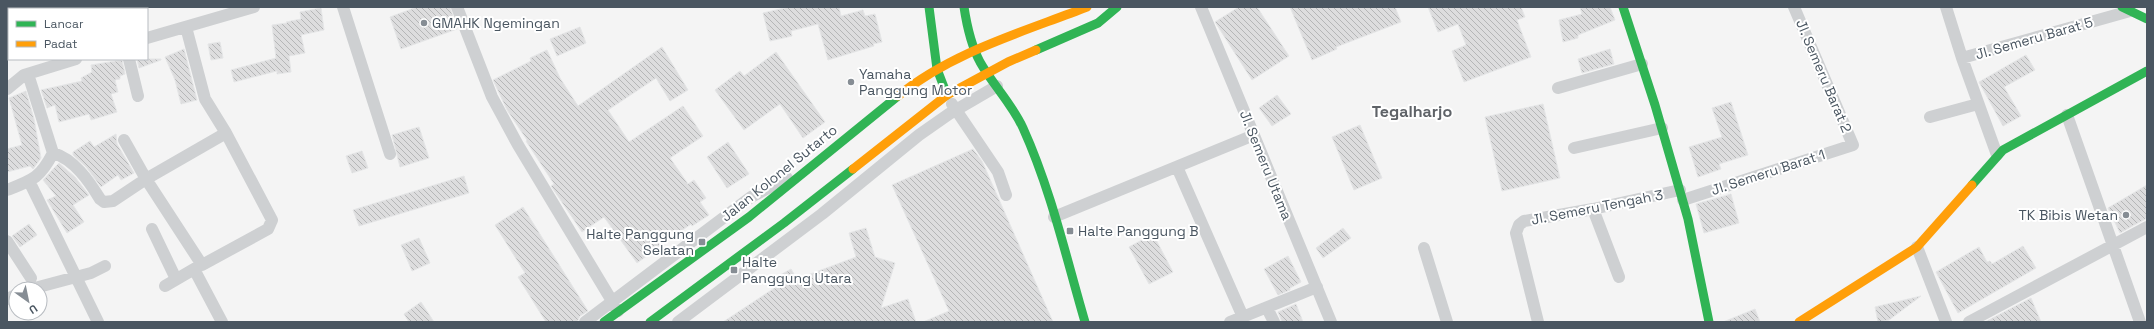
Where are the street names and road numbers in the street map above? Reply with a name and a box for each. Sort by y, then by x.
street label: Jl. Semeru Barat 5 [1973,13,2095,63]
street label: Jl. Semeru Barat 2 [1792,17,1856,135]
street label: Jl. Semeru Utama [1236,107,1296,223]
street label: Jalan Kolonel Sutarto [717,121,841,225]
street label: Jl. Semeru Barat 1 [1709,145,1827,199]
street label: Jl. Semeru Tengah 3 [1529,185,1665,229]

